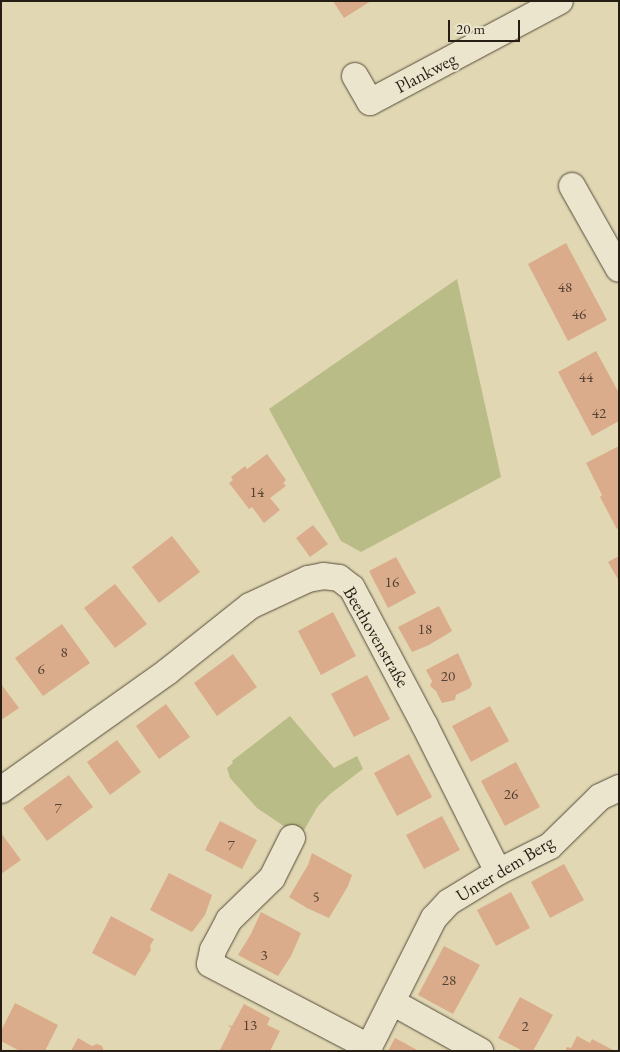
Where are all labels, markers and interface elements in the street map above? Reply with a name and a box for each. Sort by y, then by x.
scale bar [450,10,522,42]
text: 20 m [456,19,485,38]
street label: Plankweg [392,48,460,98]
house number: 48 [558,278,572,296]
house number: 46 [572,305,586,323]
house number: 44 [579,368,593,386]
house number: 42 [592,404,606,422]
house number: 14 [250,483,264,501]
house number: 16 [385,573,399,591]
street label: Beethovenstraße [338,583,414,691]
house number: 18 [418,620,432,638]
house number: 8 [60,643,68,661]
house number: 6 [37,660,45,678]
house number: 20 [441,667,455,685]
house number: 26 [504,785,518,803]
house number: 7 [54,799,62,817]
street label: Unter dem Berg [452,831,558,907]
house number: 7 [227,836,235,854]
house number: 5 [312,888,320,906]
house number: 3 [260,946,268,964]
house number: 28 [442,971,456,989]
house number: 13 [243,1016,257,1034]
house number: 2 [521,1017,529,1035]

